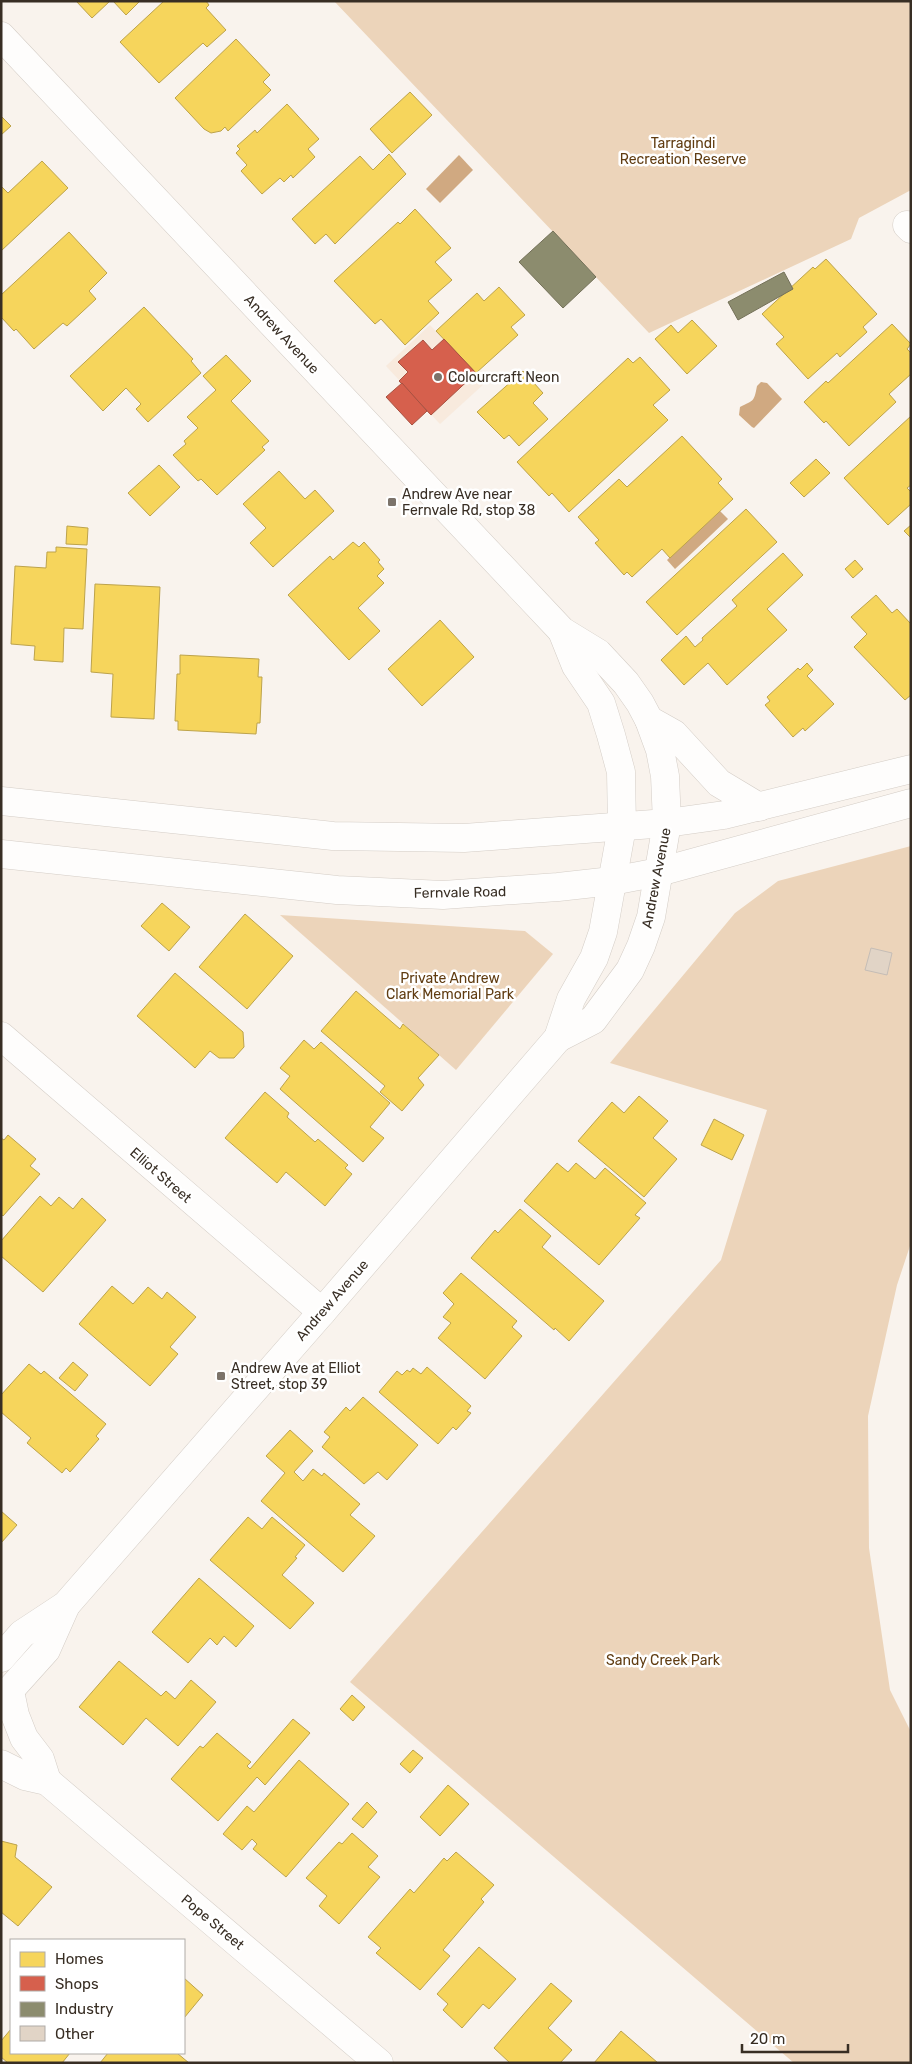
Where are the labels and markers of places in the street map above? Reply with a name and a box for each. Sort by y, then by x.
place label: Colourcraft Neon [448,369,559,386]
marker: Colourcraft Neon [432,371,444,383]
place label: Andrew Ave near Fernvale Rd, stop 38 [402,486,535,519]
marker: Andrew Ave near Fernvale Rd, stop 38 [386,496,398,508]
place label: Andrew Ave at Elliot Street, stop 39 [231,1360,361,1393]
marker: Andrew Ave at Elliot Street, stop 39 [215,1370,227,1382]

